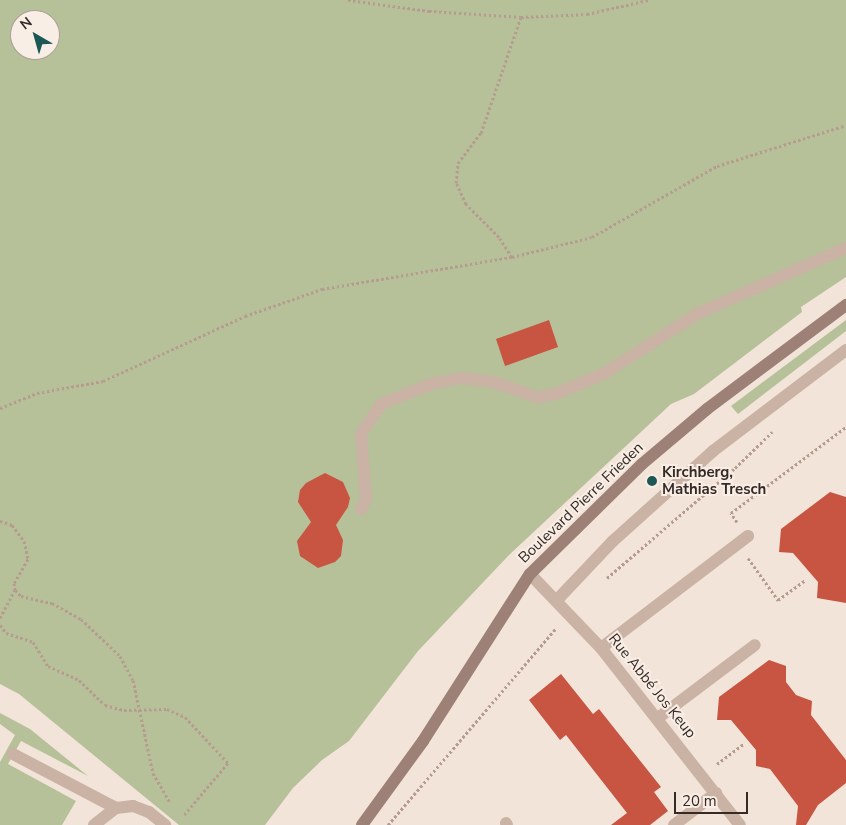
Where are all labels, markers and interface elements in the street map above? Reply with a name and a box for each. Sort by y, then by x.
north arrow [10,10,60,60]
text: N [16,13,36,34]
street label: Boulevard Pierre Frieden [515,439,647,567]
place label: Kirchberg, Mathias Tresch [662,463,766,498]
marker: Kirchberg, Mathias Tresch [646,475,658,487]
street label: Rue Abbé Jos Keup [604,630,700,742]
scale bar [676,782,750,814]
text: 20 m [682,791,717,811]

